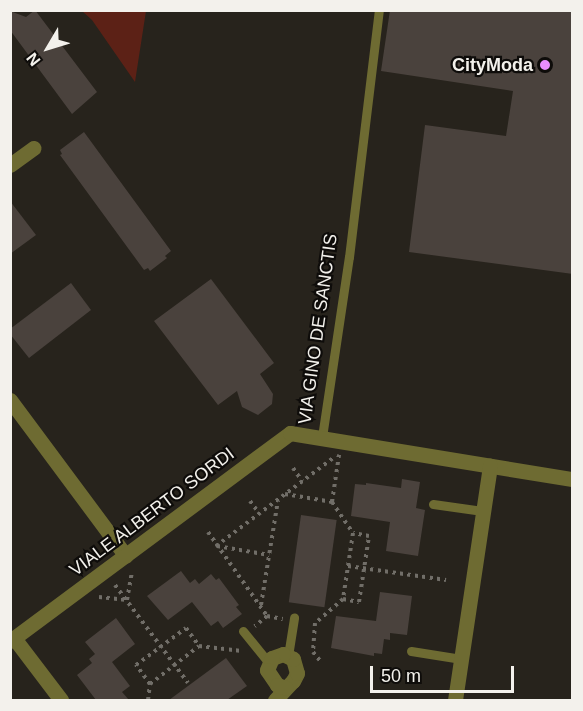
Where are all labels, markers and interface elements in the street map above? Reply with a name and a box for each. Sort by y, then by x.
north arrow [18,18,78,78]
text: N [23,50,44,69]
place label: CityModa [452,54,533,76]
marker: CityModa [538,58,552,72]
street label: VIA GINO DE SANCTIS [294,232,342,426]
street label: VIALE ALBERTO SORDI [65,443,239,581]
scale bar [373,654,517,692]
text: 50 m [381,666,421,686]

